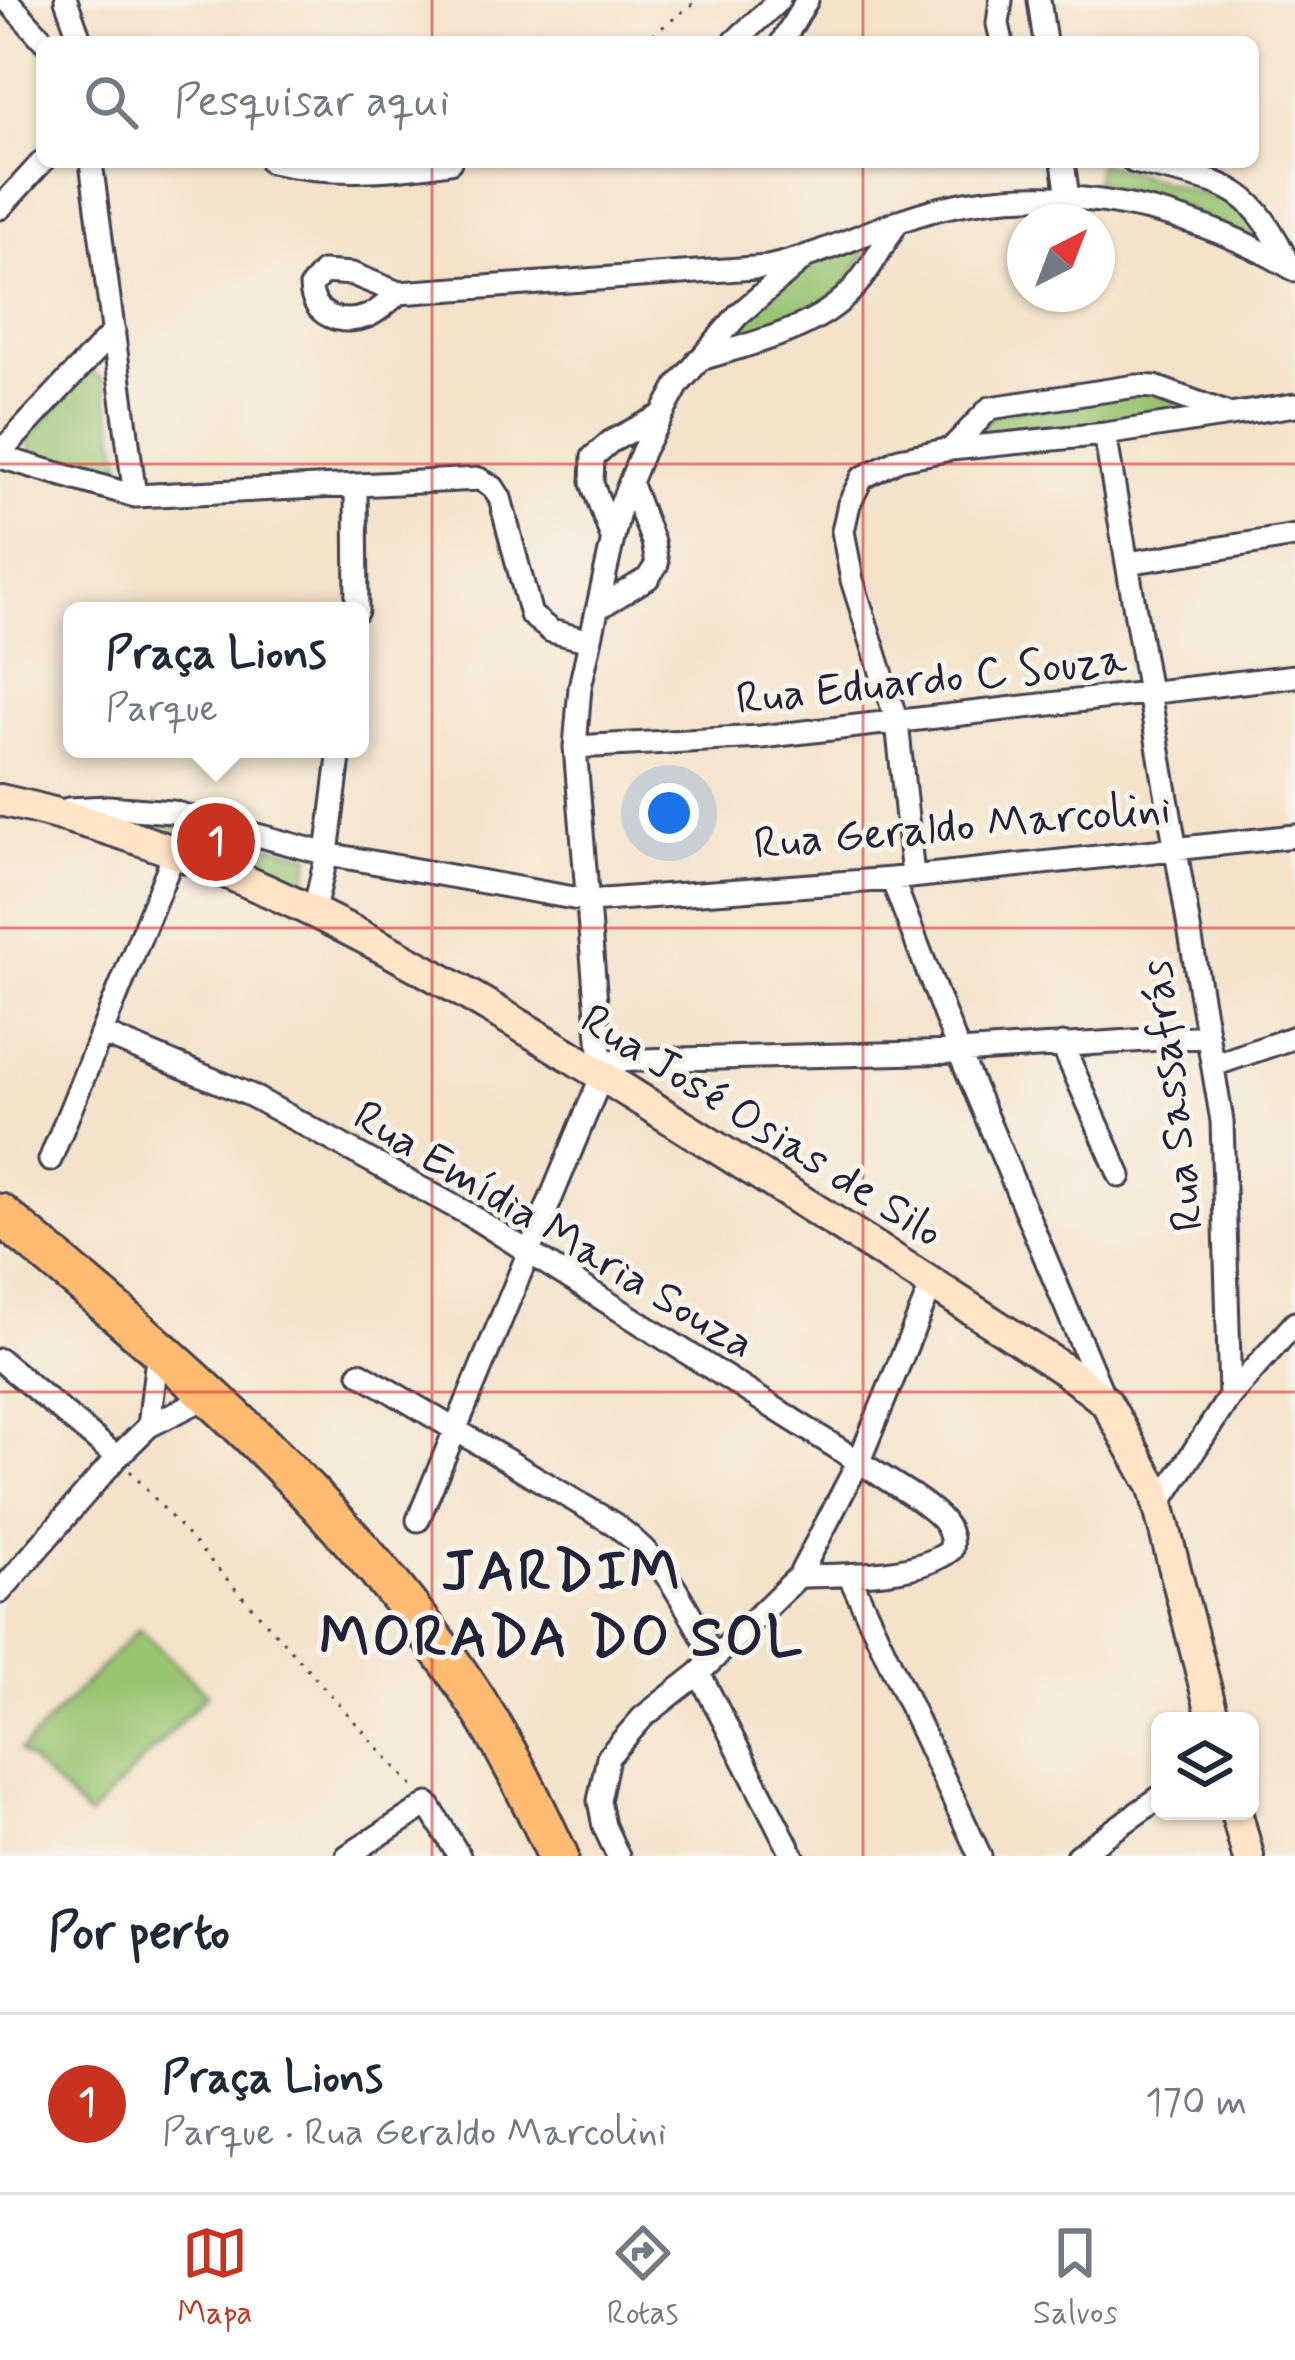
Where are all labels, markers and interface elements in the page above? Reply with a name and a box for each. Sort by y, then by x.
search box [36,36,1259,168]
icon: search [78,69,144,135]
text: Pesquisar aqui [174,73,450,132]
north arrow [1007,204,1115,312]
popup [63,602,369,758]
text: Praça Lions [106,625,326,684]
street label: Rua Eduardo C Souza [733,631,1130,730]
text: Parque [106,684,218,735]
street label: Rua Geraldo Marcolini [752,780,1173,875]
your location [639,783,699,843]
pin: 1 [177,797,255,887]
street label: Rua Sassafrás [1128,956,1219,1235]
street label: Rua José Osias de Silo [569,991,954,1262]
street label: Rua Emídia Maria Souza [342,1088,765,1374]
district label: JARDIM MORADA DO SOL [319,1536,805,1677]
map controls [1151,1712,1259,1820]
button: layers [1151,1712,1259,1820]
text: Por perto [48,1901,230,1967]
text: Praça Lions [162,2049,383,2108]
text: 1 [78,2078,96,2129]
text: 170 m [1145,2078,1247,2129]
text: Parque · Rua Geraldo Marcolini [162,2108,667,2159]
tab: Mapa [177,2220,252,2336]
tab: Rotas [607,2220,678,2336]
tab: Salvos [1033,2220,1118,2336]

